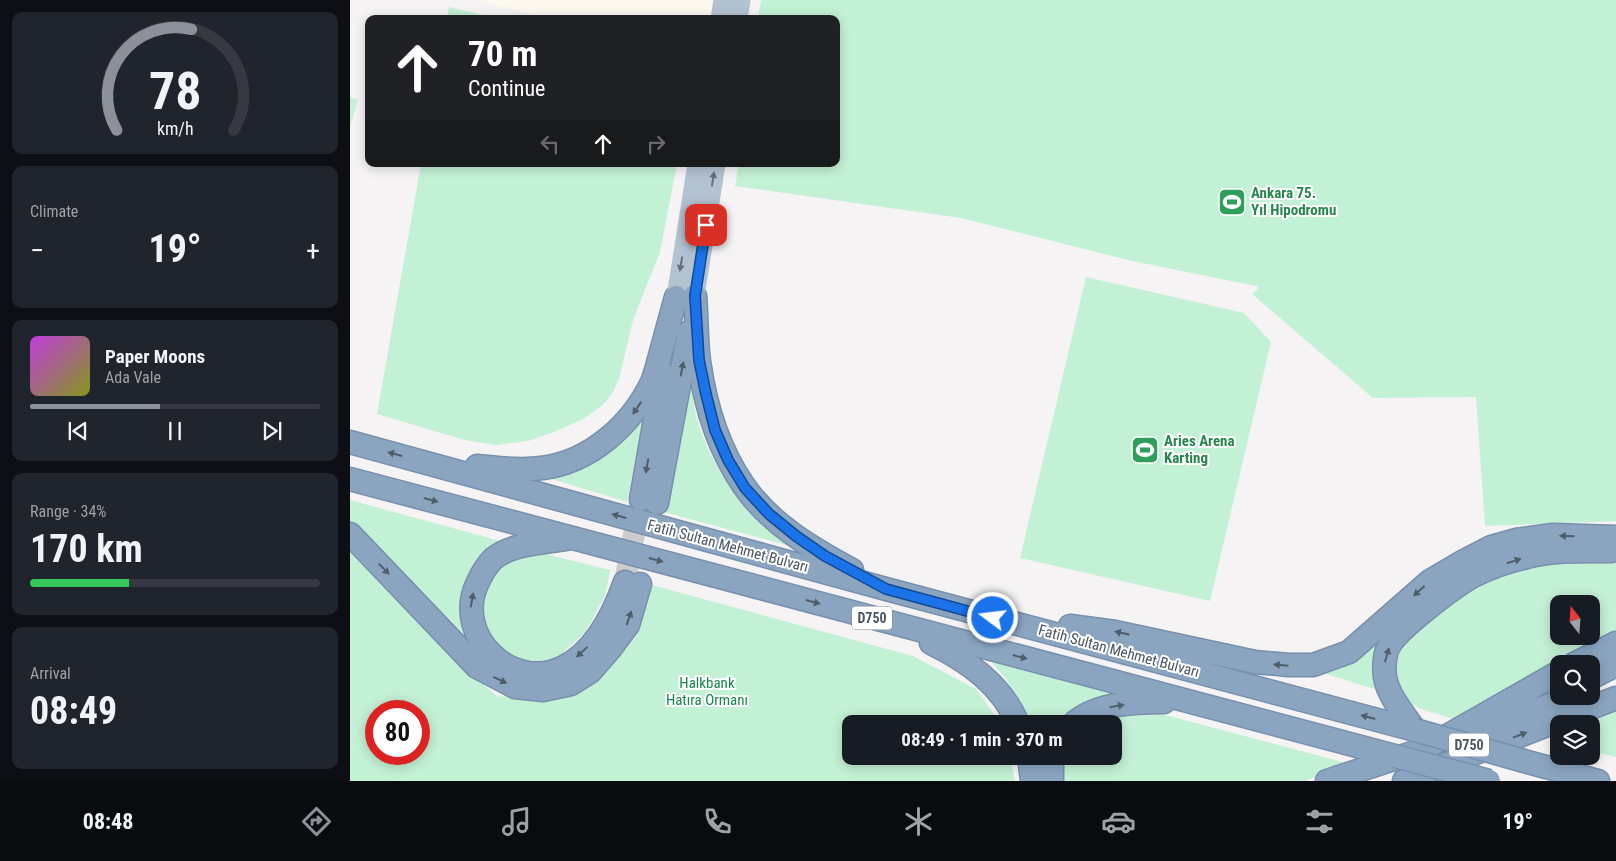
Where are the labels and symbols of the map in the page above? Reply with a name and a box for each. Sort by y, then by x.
one-way arrow [710,171,718,187]
place label: Ankara 75. Yıl Hipodromu [1251,184,1336,219]
sports icon: Ankara 75. Yıl Hipodromu [1217,187,1247,217]
pin [685,204,727,246]
one-way arrow [677,256,685,272]
one-way arrow [678,361,686,377]
one-way arrow [632,401,642,415]
place label: Aries Arena Karting [1164,432,1235,467]
sports icon: Aries Arena Karting [1130,435,1160,465]
one-way arrow [388,450,403,458]
one-way arrow [642,458,650,474]
one-way arrow [423,496,438,504]
one-way arrow [612,511,627,519]
street label: Fatih Sultan Mehmet Bulvarı [646,516,810,576]
one-way arrow [1559,531,1575,539]
one-way arrow [648,556,663,564]
one-way arrow [1507,556,1522,564]
one-way arrow [378,563,390,575]
one-way arrow [1413,585,1425,597]
one-way arrow [469,591,477,607]
position arrow [966,591,1018,643]
north arrow [1550,595,1600,645]
one-way arrow [805,598,820,606]
road number: D750 [852,606,892,630]
one-way arrow [625,610,633,625]
street label: Fatih Sultan Mehmet Bulvarı [1037,621,1201,681]
one-way arrow [1114,629,1130,637]
one-way arrow [576,646,588,658]
one-way arrow [1383,647,1391,663]
one-way arrow [1013,653,1028,661]
one-way arrow [1273,660,1289,668]
park label: Halkbank Hatıra Ormanı [666,674,748,709]
one-way arrow [493,677,507,685]
speed limit sign: 80 [365,700,430,765]
one-way arrow [1109,702,1125,710]
one-way arrow [1360,713,1375,721]
one-way arrow [1513,731,1527,739]
road number: D750 [1449,734,1489,756]

